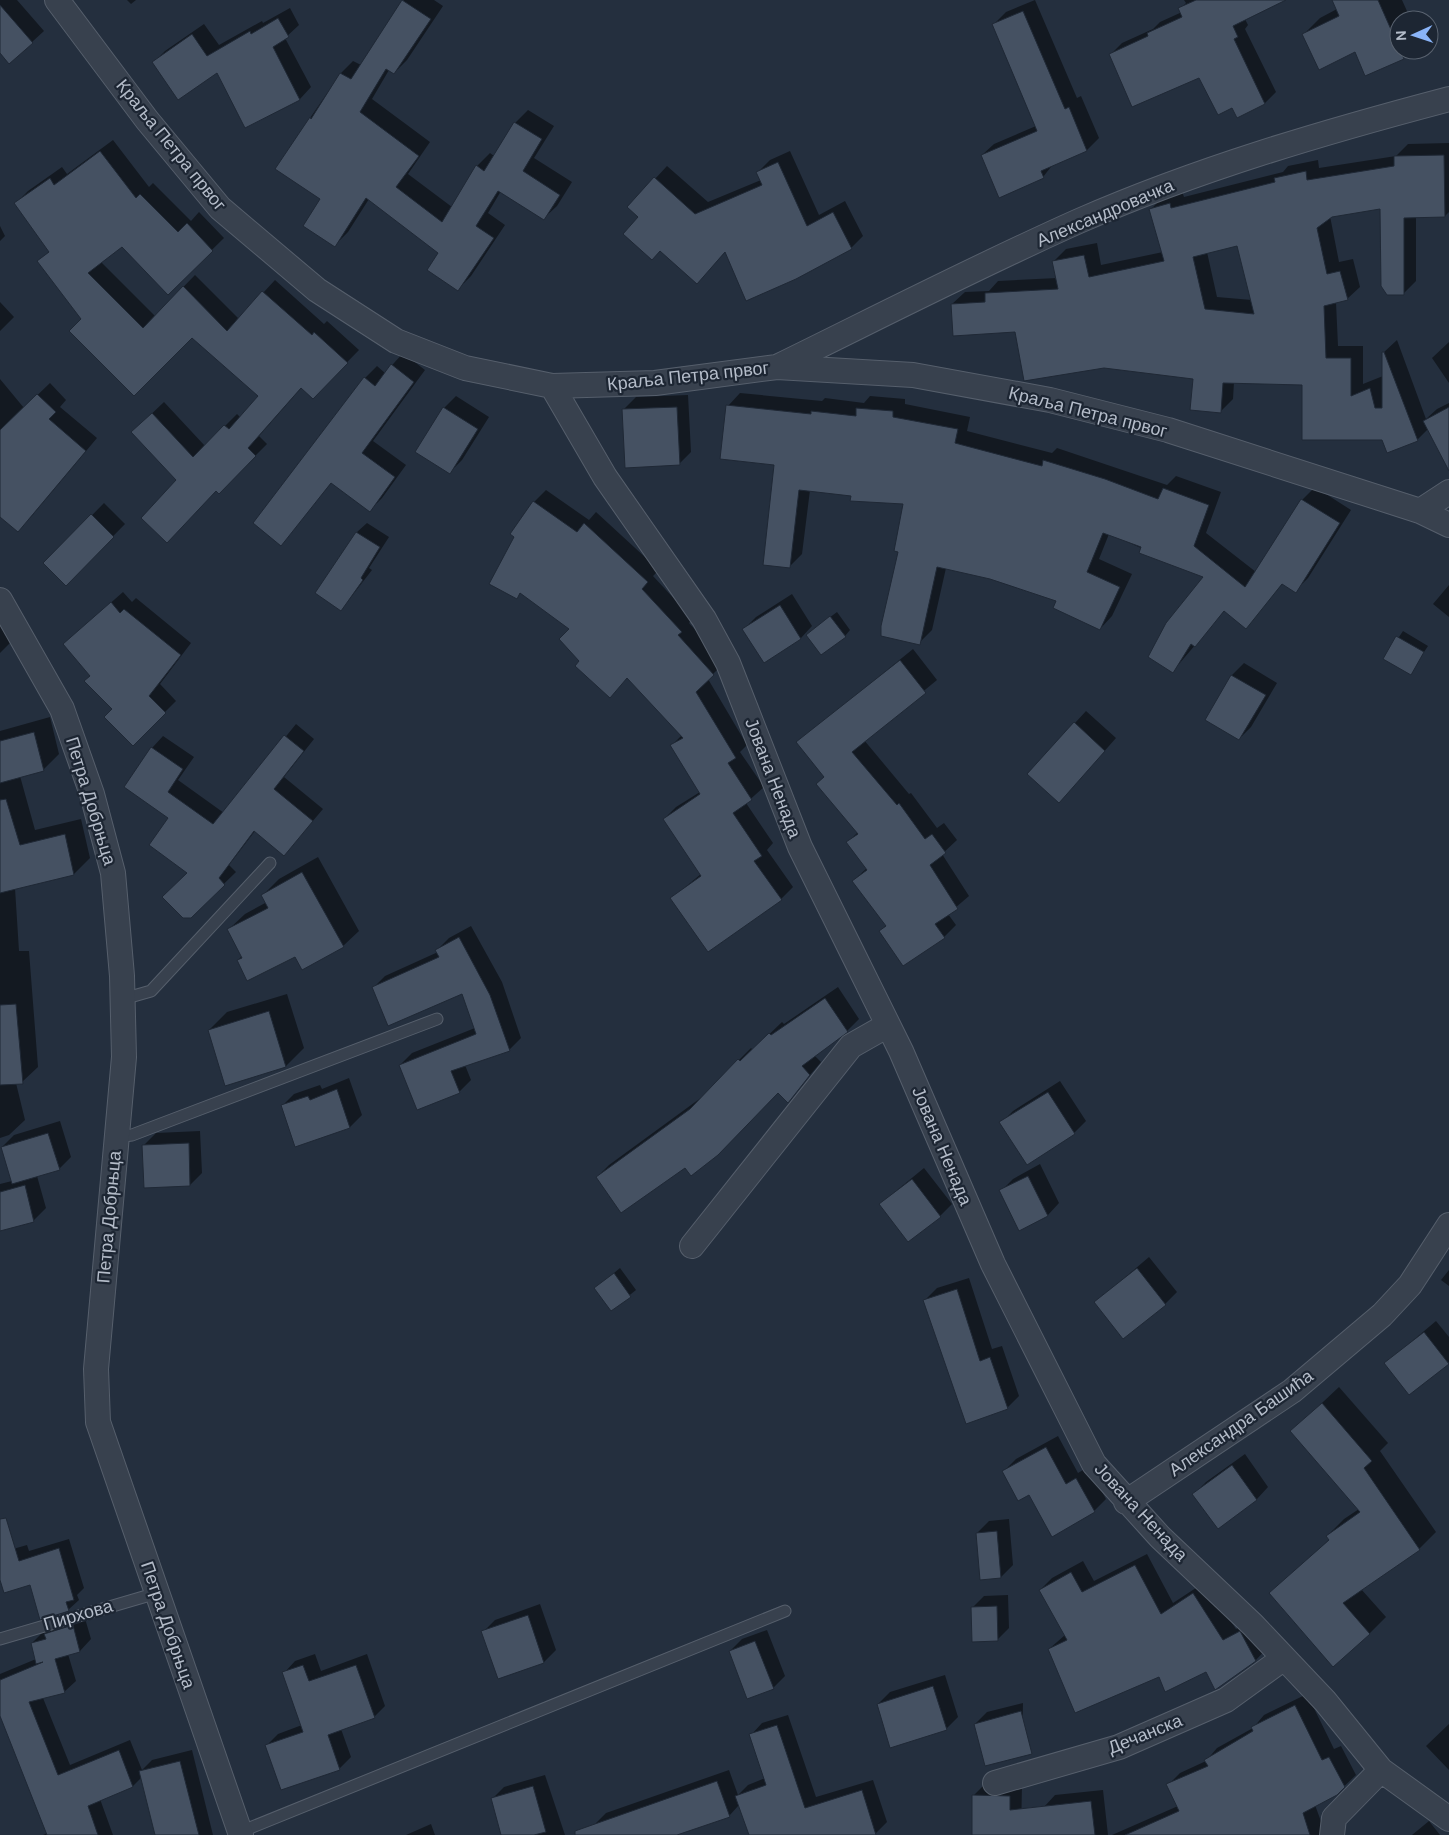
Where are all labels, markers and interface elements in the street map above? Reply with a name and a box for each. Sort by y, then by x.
north arrow [1389,10,1439,60]
text: N [1392,30,1410,41]
street label: Краља Петра првог [110,74,232,216]
street label: Александровачка [1033,173,1178,253]
street label: Краља Петра првог [606,356,771,396]
street label: Краља Петра првог [1006,381,1170,443]
street label: Јована Ненада [739,715,807,842]
street label: Петра Добрњца [60,734,122,869]
street label: Јована Ненада [906,1083,978,1210]
street label: Петра Добрњца [91,1149,127,1284]
street label: Александра Башића [1164,1364,1319,1482]
street label: Јована Ненада [1089,1458,1194,1567]
street label: Петра Добрњца [135,1558,201,1693]
street label: Пирхова [41,1593,116,1636]
street label: Дечанска [1104,1708,1187,1760]

